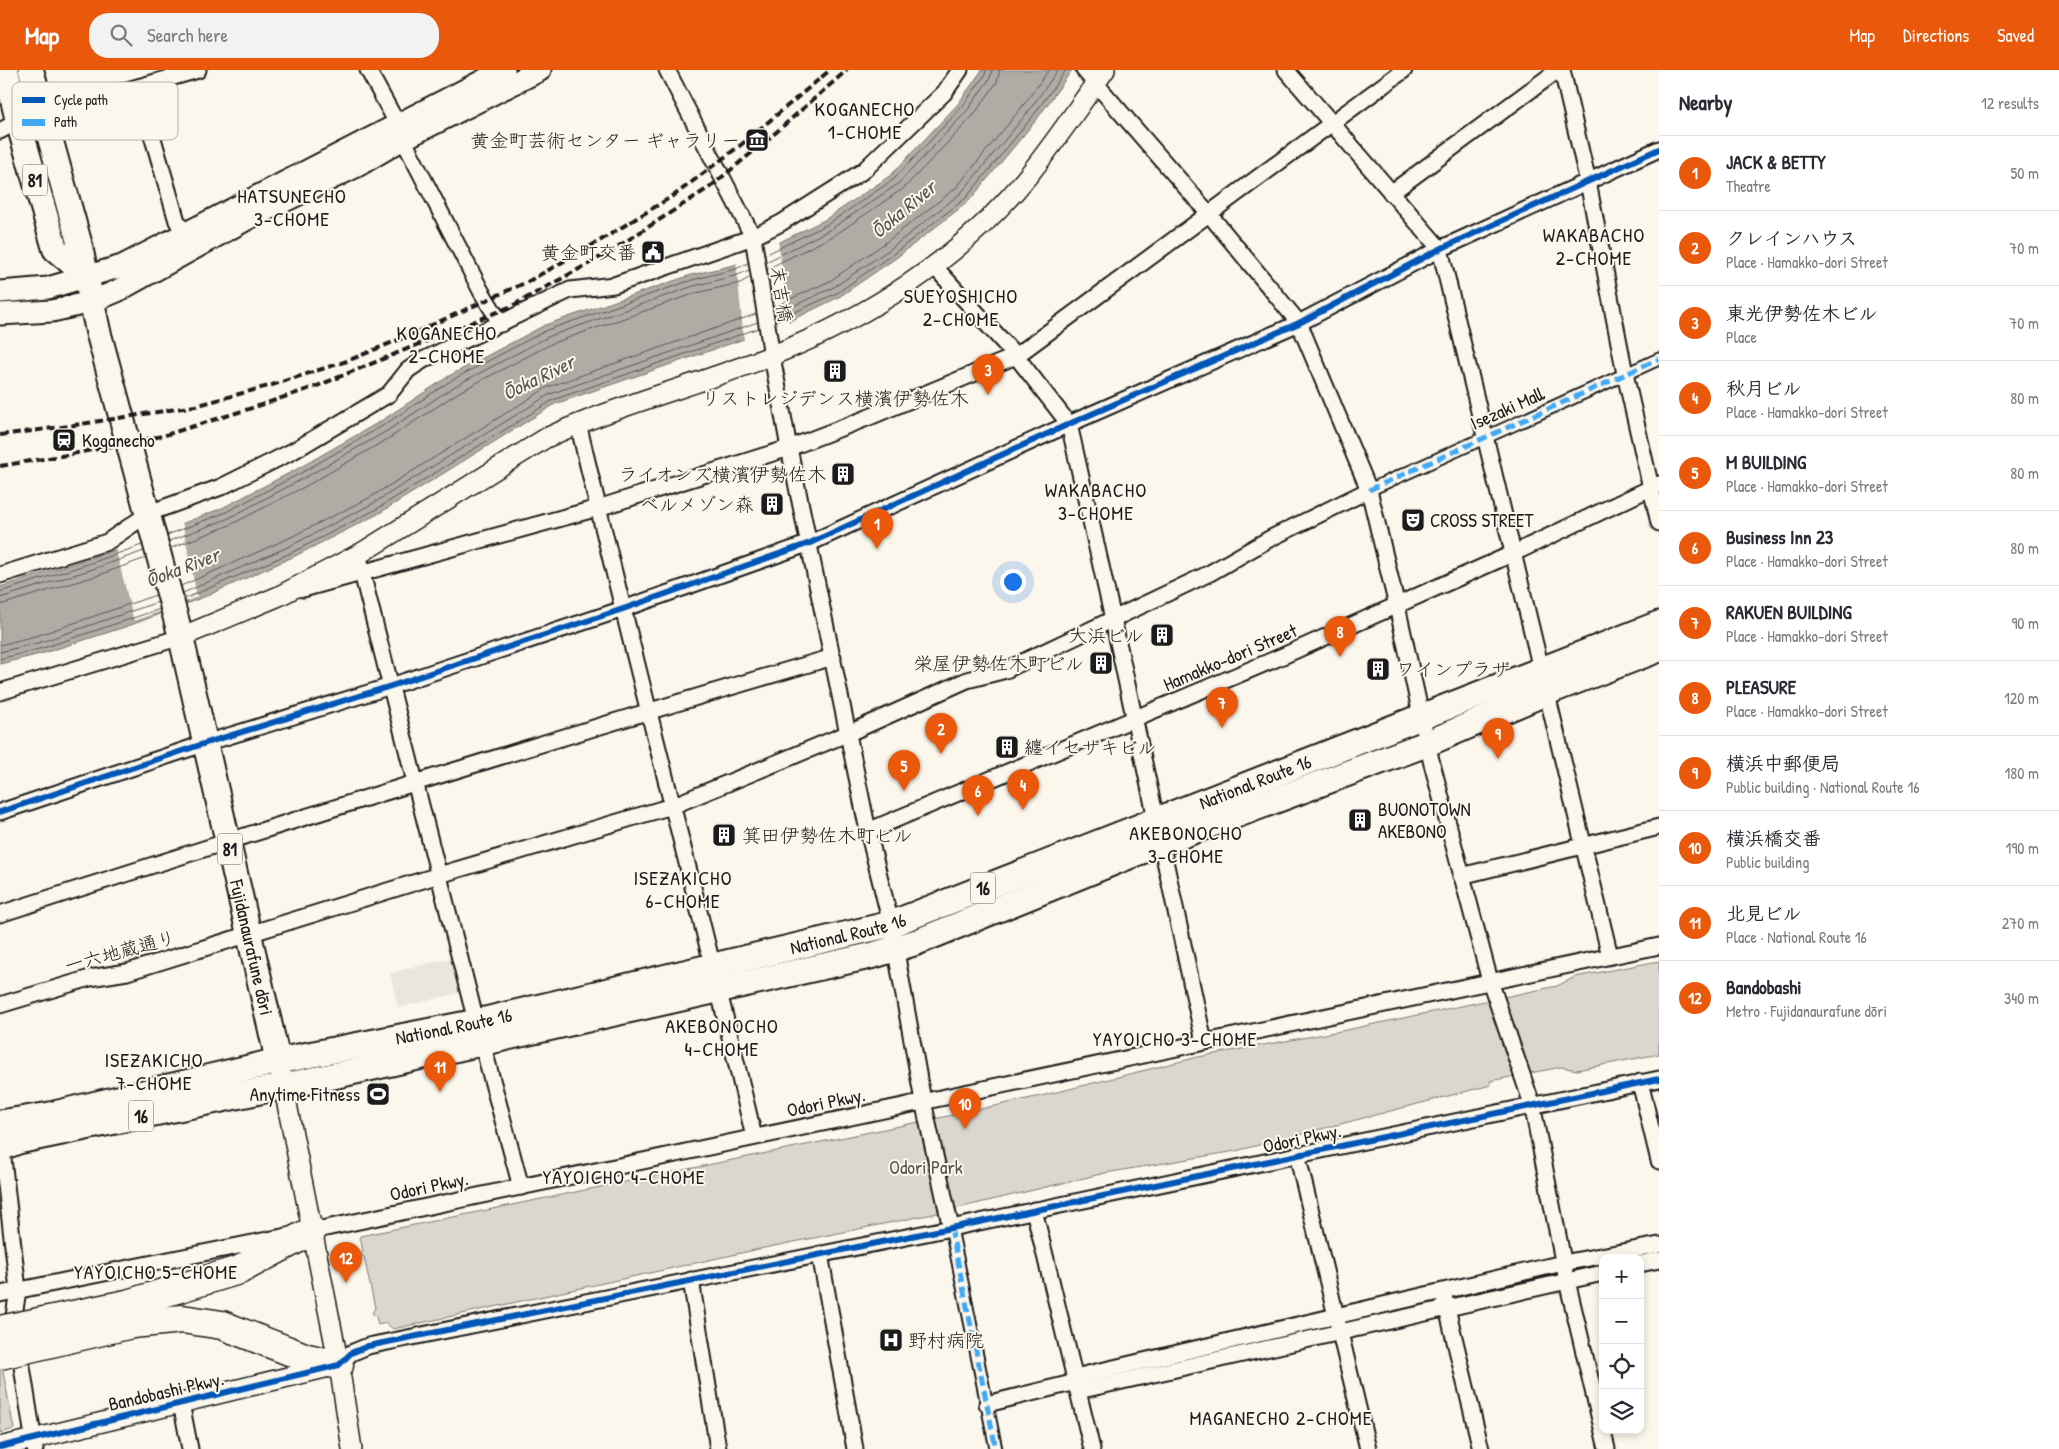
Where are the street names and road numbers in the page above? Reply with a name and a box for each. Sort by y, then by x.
road number: 81 [22,164,48,196]
street label: 末吉橋 [765,264,799,324]
street label: Isezaki Mall [1466,380,1549,436]
street label: Hamakko-dori Street [1159,617,1301,697]
street label: National Route 16 [1195,748,1315,815]
road number: 81 [218,834,242,864]
road number: 16 [970,872,996,904]
street label: Fujidanaurafune dōri [224,876,280,1018]
street label: National Route 16 [787,906,910,960]
street label: 一六地蔵通り [62,924,178,978]
street label: National Route 16 [393,1001,515,1051]
street label: Odori Pkwy. [784,1081,868,1123]
road number: 16 [128,1100,154,1132]
street label: Odori Pkwy. [1260,1117,1344,1159]
street label: Odori Pkwy. [387,1165,471,1207]
street label: Bandobashi Pkwy. [106,1365,226,1417]

